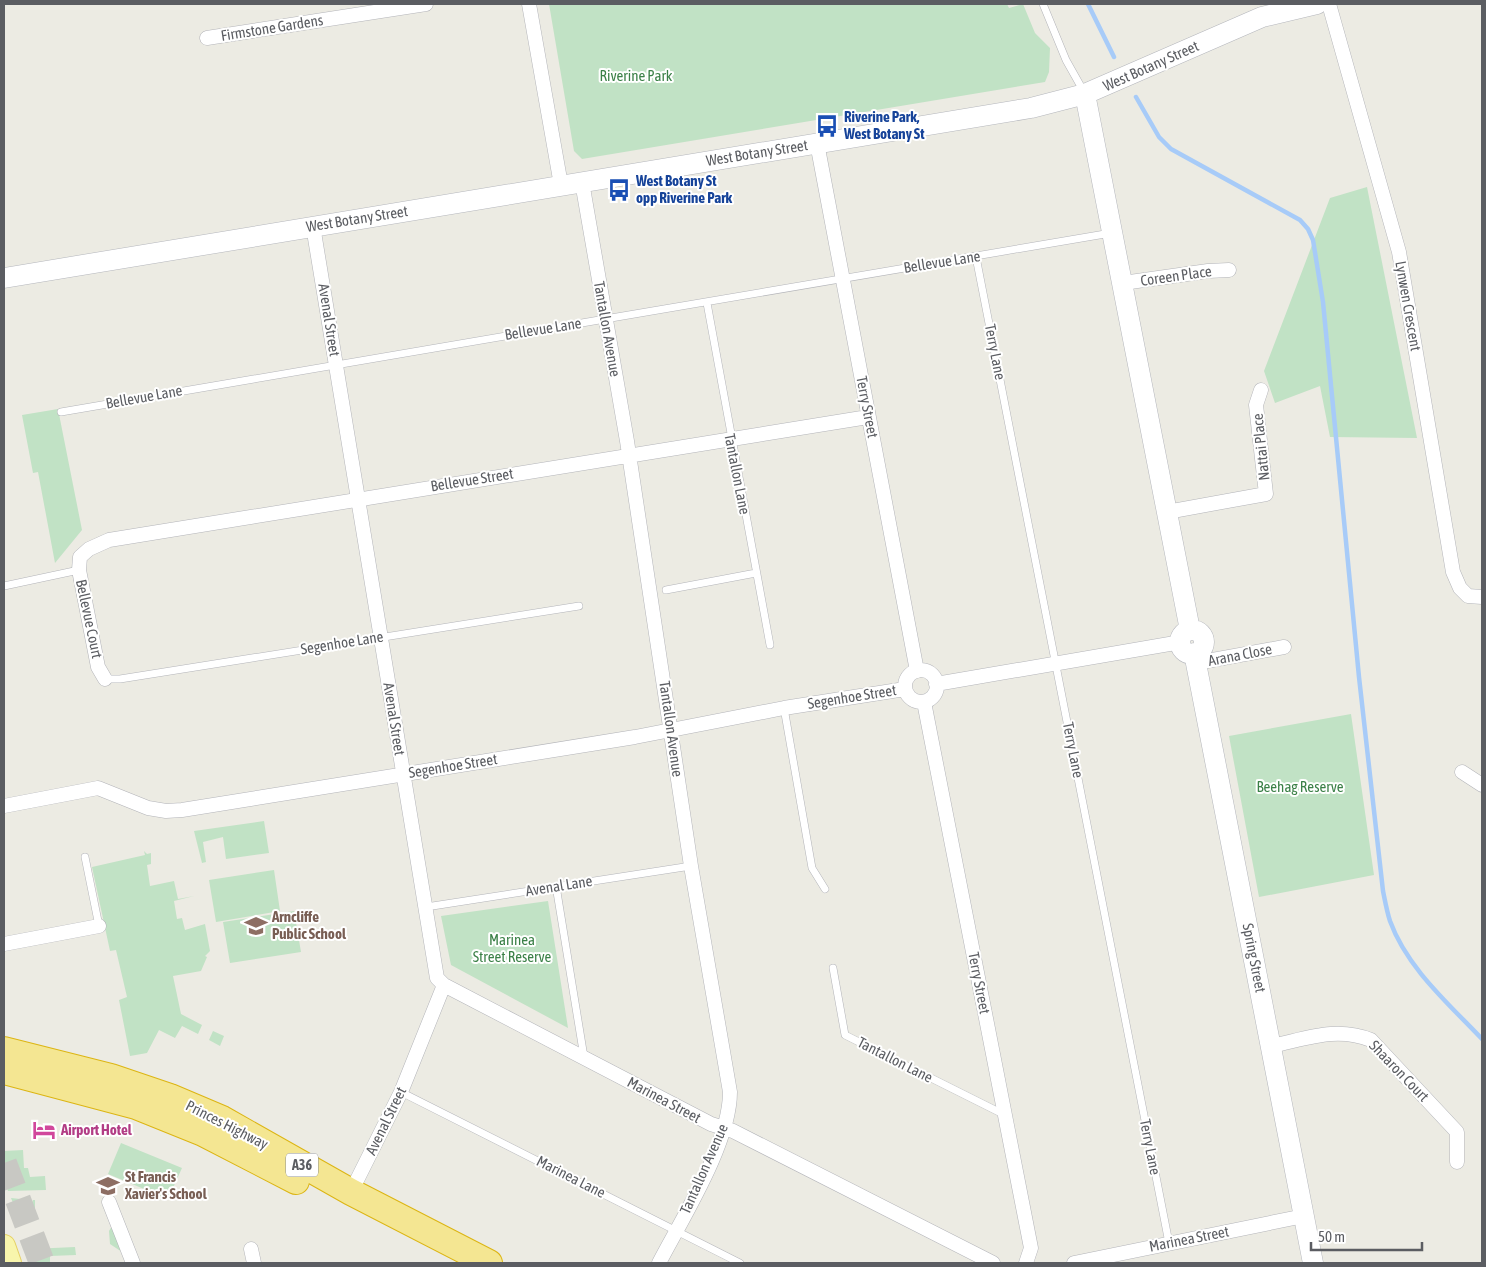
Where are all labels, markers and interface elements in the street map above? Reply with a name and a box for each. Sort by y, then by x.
street label: Firmstone Gardens [220,11,324,44]
street label: West Botany Street [1100,37,1201,94]
park label: Riverine Park [600,67,673,84]
place label: Riverine Park, West Botany St [843,108,925,142]
bus stop icon: Riverine Park, West Botany St [814,113,840,139]
street label: West Botany Street [705,136,809,169]
place label: West Botany St opp Riverine Park [635,172,733,206]
bus stop icon: West Botany St opp Riverine Park [606,177,632,203]
street label: West Botany Street [305,202,409,235]
street label: Bellevue Lane [902,247,982,276]
street label: Lynwen Crescent [1392,260,1425,352]
street label: Coreen Place [1139,262,1213,289]
street label: Tantallon Avenue [591,280,624,378]
street label: Avenal Street [315,282,344,357]
street label: Bellevue Lane [503,314,583,343]
street label: Terry Lane [982,323,1009,381]
street label: Terry Street [853,375,882,439]
street label: Bellevue Lane [104,381,184,412]
street label: Nattai Place [1248,412,1272,482]
street label: Tantallon Lane [721,432,754,516]
street label: Bellevue Street [429,465,515,494]
street label: Bellevue Court [73,578,106,660]
street label: Segenhoe Lane [299,628,385,657]
street label: Arana Close [1207,640,1273,669]
street label: Tantallon Avenue [656,680,687,778]
street label: Avenal Street [380,681,409,756]
street label: Segenhoe Street [806,681,897,712]
street label: Terry Lane [1060,721,1087,779]
street label: Segenhoe Street [407,750,498,781]
park label: Beehag Reserve [1256,778,1344,795]
street label: Avenal Lane [524,872,594,899]
place label: Arncliffe Public School [271,908,347,942]
school or university icon: Arncliffe Public School [243,913,269,939]
street label: Spring Street [1239,922,1270,994]
park label: Marinea Street Reserve [473,931,552,965]
street label: Terry Street [965,951,994,1015]
street label: Tantallon Lane [855,1033,936,1086]
street label: Shaaron Court [1366,1037,1433,1105]
street label: Marinea Street [625,1073,704,1126]
street label: Avenal Street [362,1084,409,1157]
street label: Princes Highway [183,1097,271,1153]
hotel icon: Airport Hotel [31,1117,57,1143]
street label: Terry Lane [1137,1118,1164,1176]
place label: Airport Hotel [60,1121,133,1138]
street label: Tantallon Avenue [676,1121,731,1216]
street label: Marinea Lane [534,1152,609,1201]
road number: A36 [286,1154,318,1176]
place label: St Francis Xavier's School [124,1168,208,1202]
school or university icon: St Francis Xavier's School [95,1173,121,1199]
scale bar [1311,1220,1422,1252]
street label: Marinea Street [1148,1222,1230,1255]
text: 50 m [1318,1228,1345,1245]

